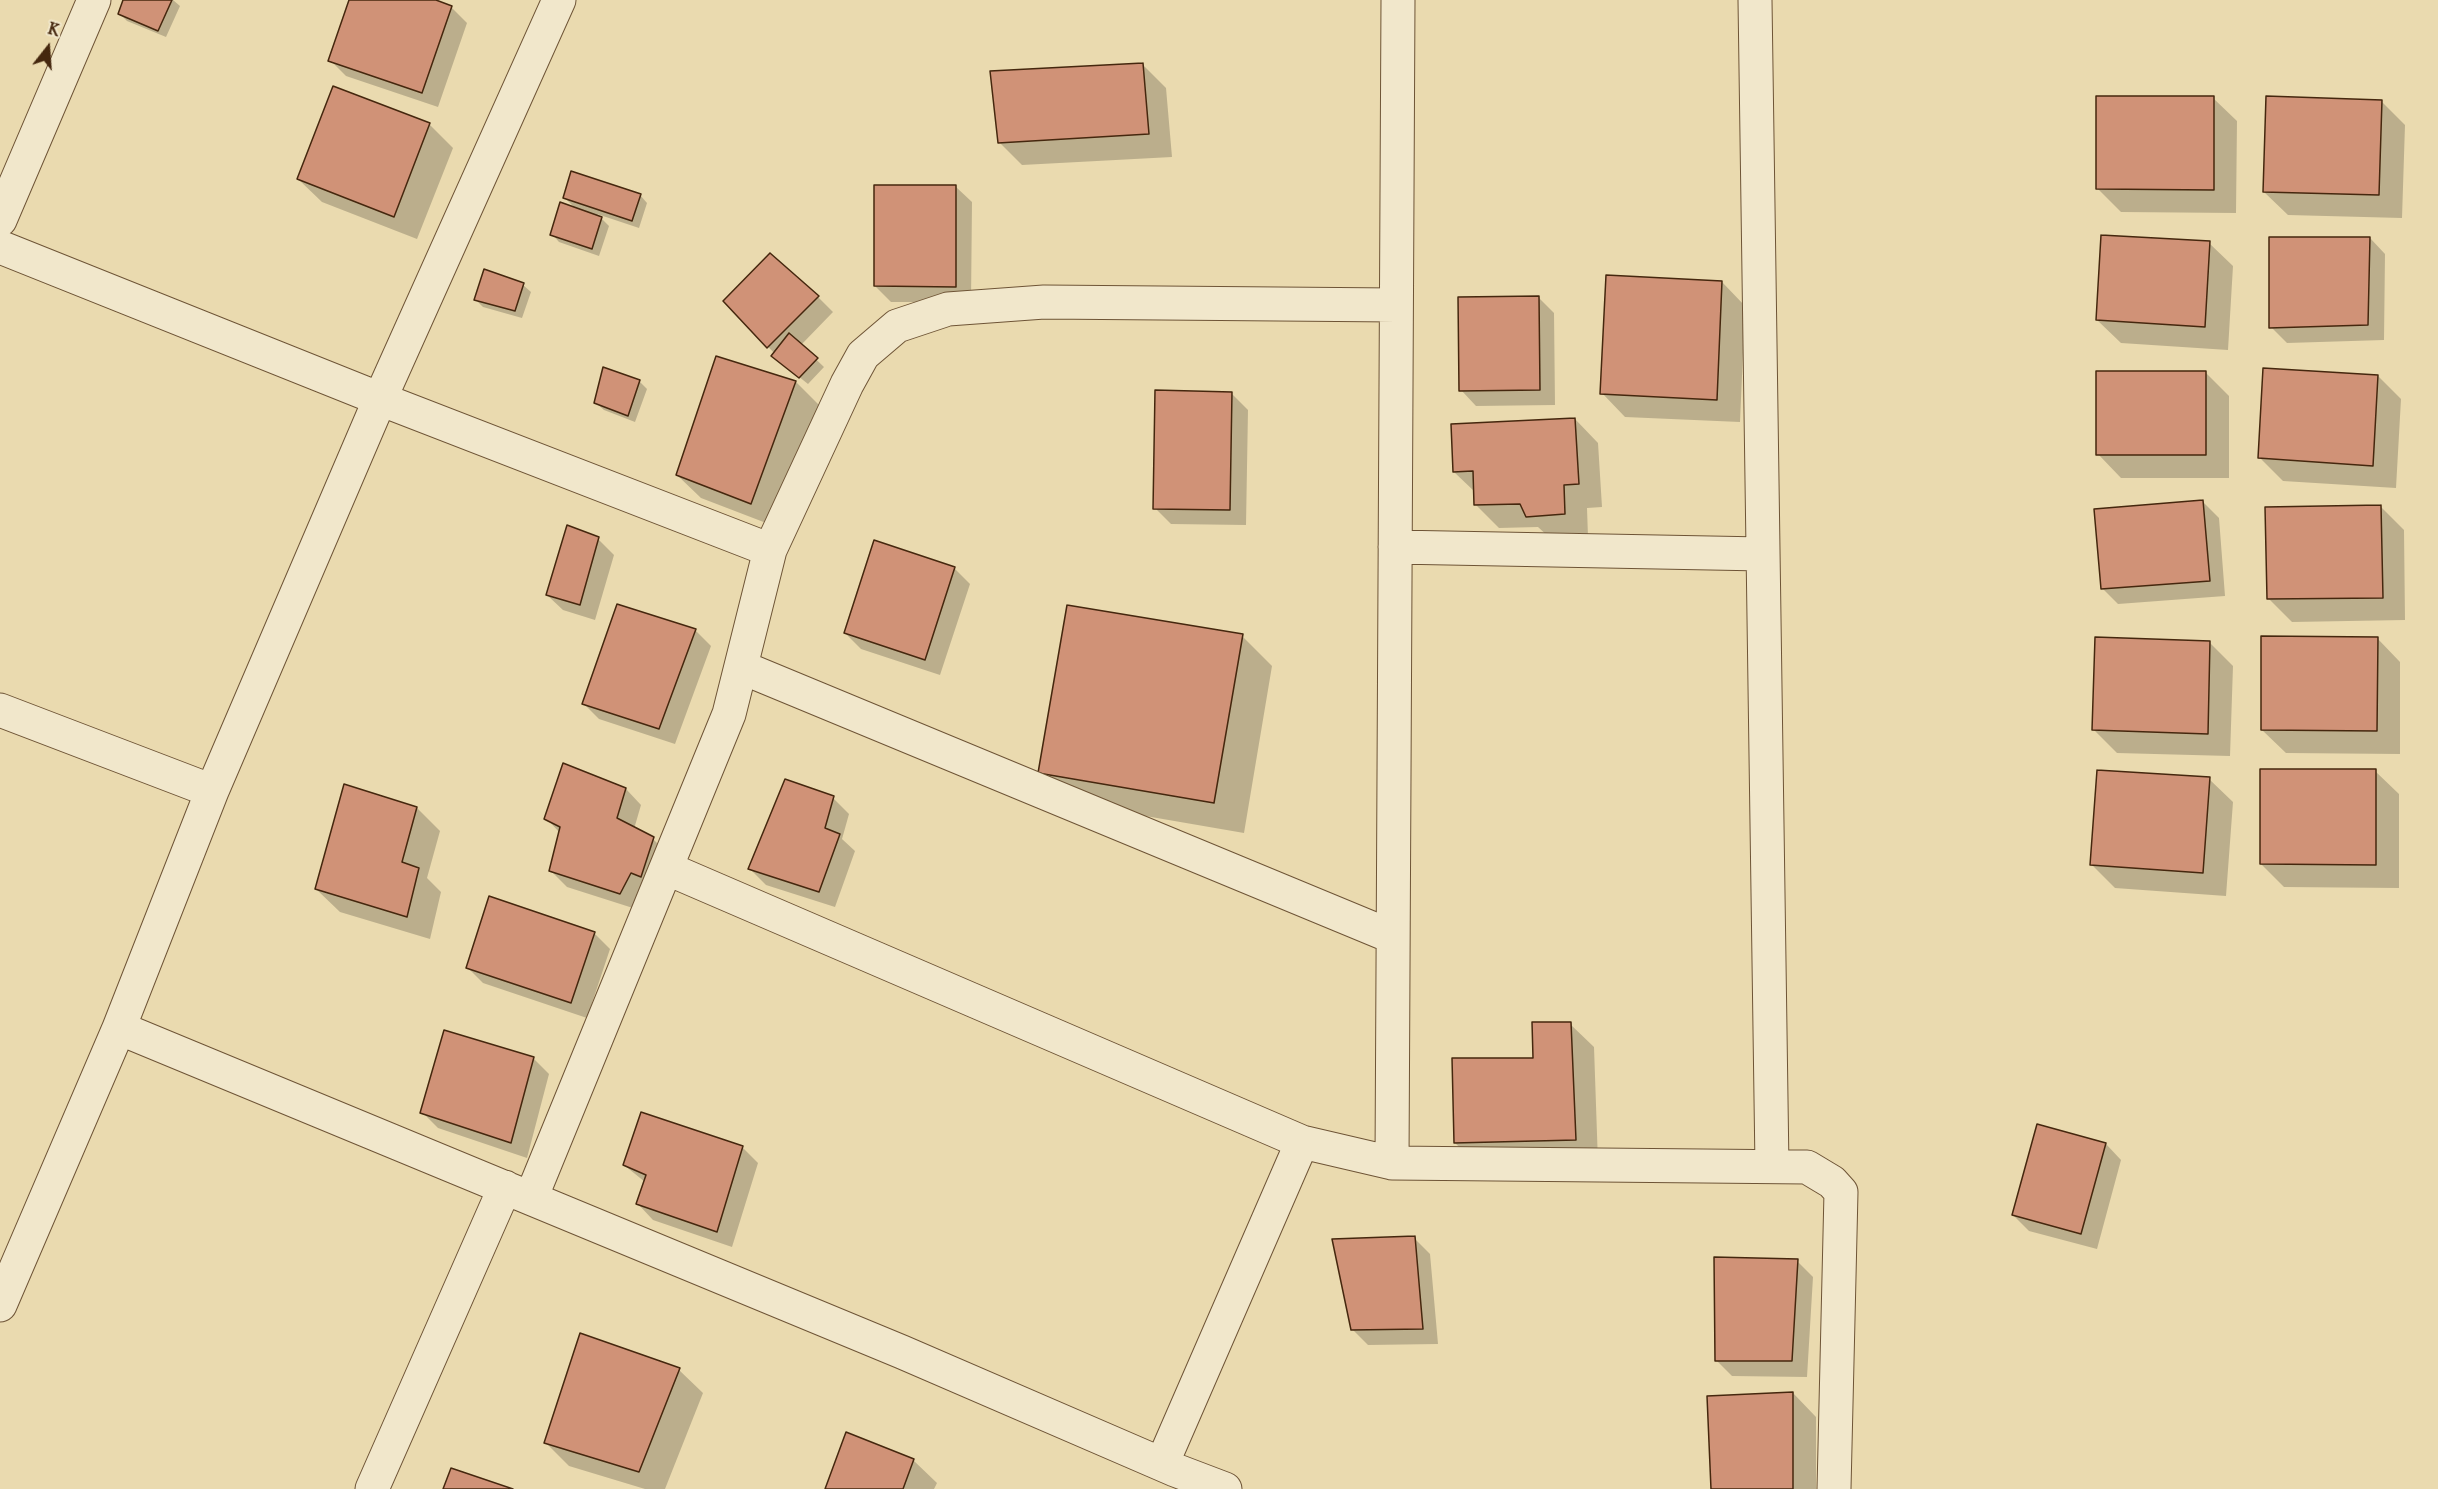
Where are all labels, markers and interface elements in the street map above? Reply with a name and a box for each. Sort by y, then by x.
north arrow [18,18,78,78]
text: K [45,20,62,42]

